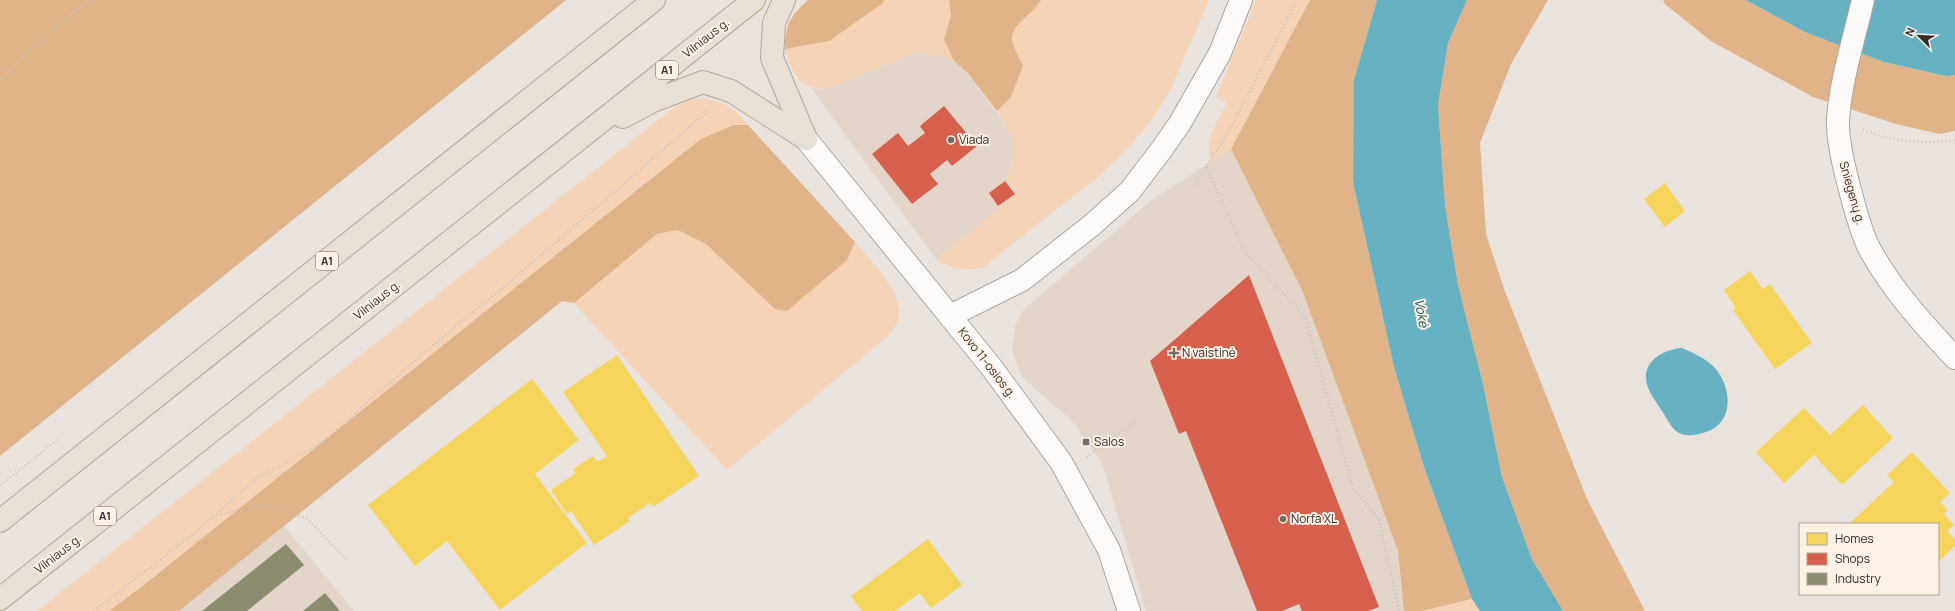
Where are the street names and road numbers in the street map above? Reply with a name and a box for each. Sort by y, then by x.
street label: Vilniaus g. [679,14,733,61]
road number: A1 [656,61,678,79]
street label: Sniegenų g. [1835,159,1870,226]
road number: A1 [316,252,338,270]
street label: Vilniaus g. [350,276,404,323]
street label: Kovo 11-osios g. [954,324,1020,402]
road number: A1 [94,507,116,525]
street label: Vilniaus g. [31,530,85,577]

